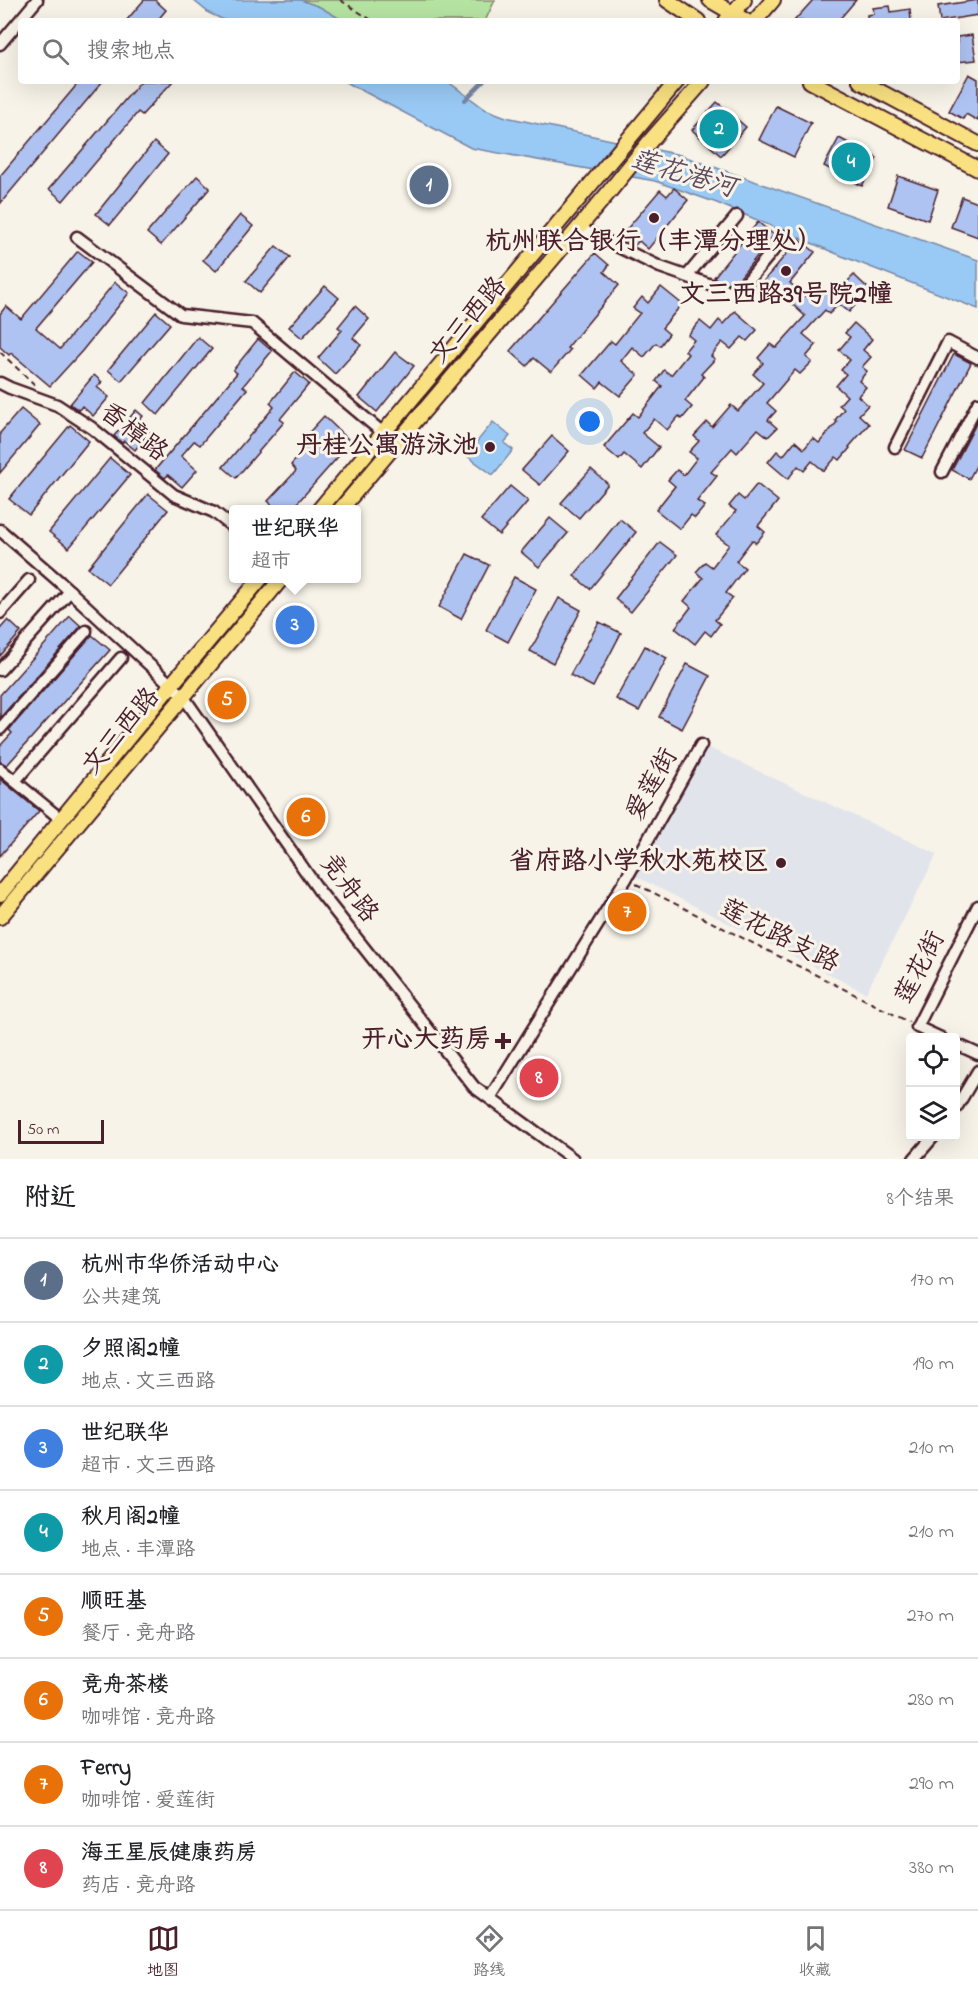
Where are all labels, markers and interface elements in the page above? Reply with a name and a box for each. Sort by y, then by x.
search box [18,18,960,84]
icon: search [39,35,72,68]
text: 搜索地点 [87,36,175,68]
pin: 2 [700,106,738,152]
pin: 4 [832,140,870,184]
water label: 莲花港河 [626,141,744,210]
pin: 1 [410,162,448,207]
marker: 杭州联合银行（丰潭分理处） [647,211,661,225]
place label: 杭州联合银行（丰潭分理处） [485,224,823,262]
marker: 文三西路39号院2幢 [779,264,793,278]
street label: 文三西路 [421,269,517,373]
place label: 文三西路39号院2幢 [679,277,893,315]
street label: 香樟路 [91,394,175,472]
your location [575,407,604,436]
place label: 丹桂公寓游泳池 [296,428,478,466]
marker: 丹桂公寓游泳池 [483,440,497,454]
popup [229,505,361,583]
text: 世纪联华 [251,514,339,546]
text: 超市 [251,548,291,577]
pin: 3 [276,602,314,648]
pin: 5 [208,678,246,722]
street label: 文三西路 [74,680,170,784]
street label: 爱莲街 [617,742,689,828]
pin: 6 [286,794,326,840]
place label: 省府路小学秋水苑校区 [509,844,769,882]
street label: 竞舟路 [309,846,387,932]
marker: 省府路小学秋水苑校区 [774,856,788,870]
pin: 7 [608,890,646,934]
street label: 莲花路支路 [712,891,846,983]
street label: 莲花街 [886,925,956,1011]
place label: 开心大药房 [361,1022,491,1060]
map controls [906,1033,960,1141]
button: locate [906,1033,960,1087]
marker: 开心大药房 [496,1034,510,1048]
pin: 8 [520,1056,558,1100]
button: layers [906,1087,960,1141]
scale bar [18,1117,104,1144]
text: 50 m [27,1118,59,1142]
text: 附近 [24,1180,76,1218]
text: 8个结果 [887,1185,954,1214]
text: 杭州市华侨活动中心 [81,1250,279,1282]
text: 1 [40,1266,47,1295]
text: 170 m [910,1266,954,1295]
text: 公共建筑 [81,1284,161,1313]
text: 夕照阁2幢 [81,1334,180,1366]
text: 2 [39,1350,48,1379]
text: 190 m [912,1350,954,1379]
text: 地点 · 文三西路 [81,1368,215,1397]
text: 世纪联华 [81,1418,169,1450]
text: 3 [39,1434,48,1463]
text: 210 m [909,1434,954,1463]
text: 超市 · 文三西路 [81,1452,215,1481]
text: 秋月阁2幢 [81,1502,180,1534]
text: 4 [39,1518,48,1547]
text: 210 m [909,1518,954,1547]
text: 地点 · 丰潭路 [81,1536,195,1565]
text: 顺旺基 [81,1586,147,1618]
text: 5 [38,1602,49,1631]
text: 270 m [907,1602,954,1631]
text: 餐厅 · 竞舟路 [81,1620,195,1649]
text: 竞舟茶楼 [81,1670,169,1702]
text: 6 [39,1686,48,1715]
text: 280 m [907,1686,954,1715]
text: 咖啡馆 · 竞舟路 [81,1704,215,1733]
text: Ferry [81,1753,131,1785]
text: 7 [39,1770,48,1799]
text: 290 m [909,1770,954,1799]
text: 咖啡馆 · 爱莲街 [81,1787,215,1816]
text: 海王星辰健康药房 [81,1838,257,1870]
text: 8 [40,1854,47,1883]
text: 380 m [909,1854,954,1883]
text: 药店 · 竞舟路 [81,1872,195,1901]
tab: 地图 [147,1922,180,1983]
tab: 路线 [473,1922,506,1983]
tab: 收藏 [799,1922,832,1983]

